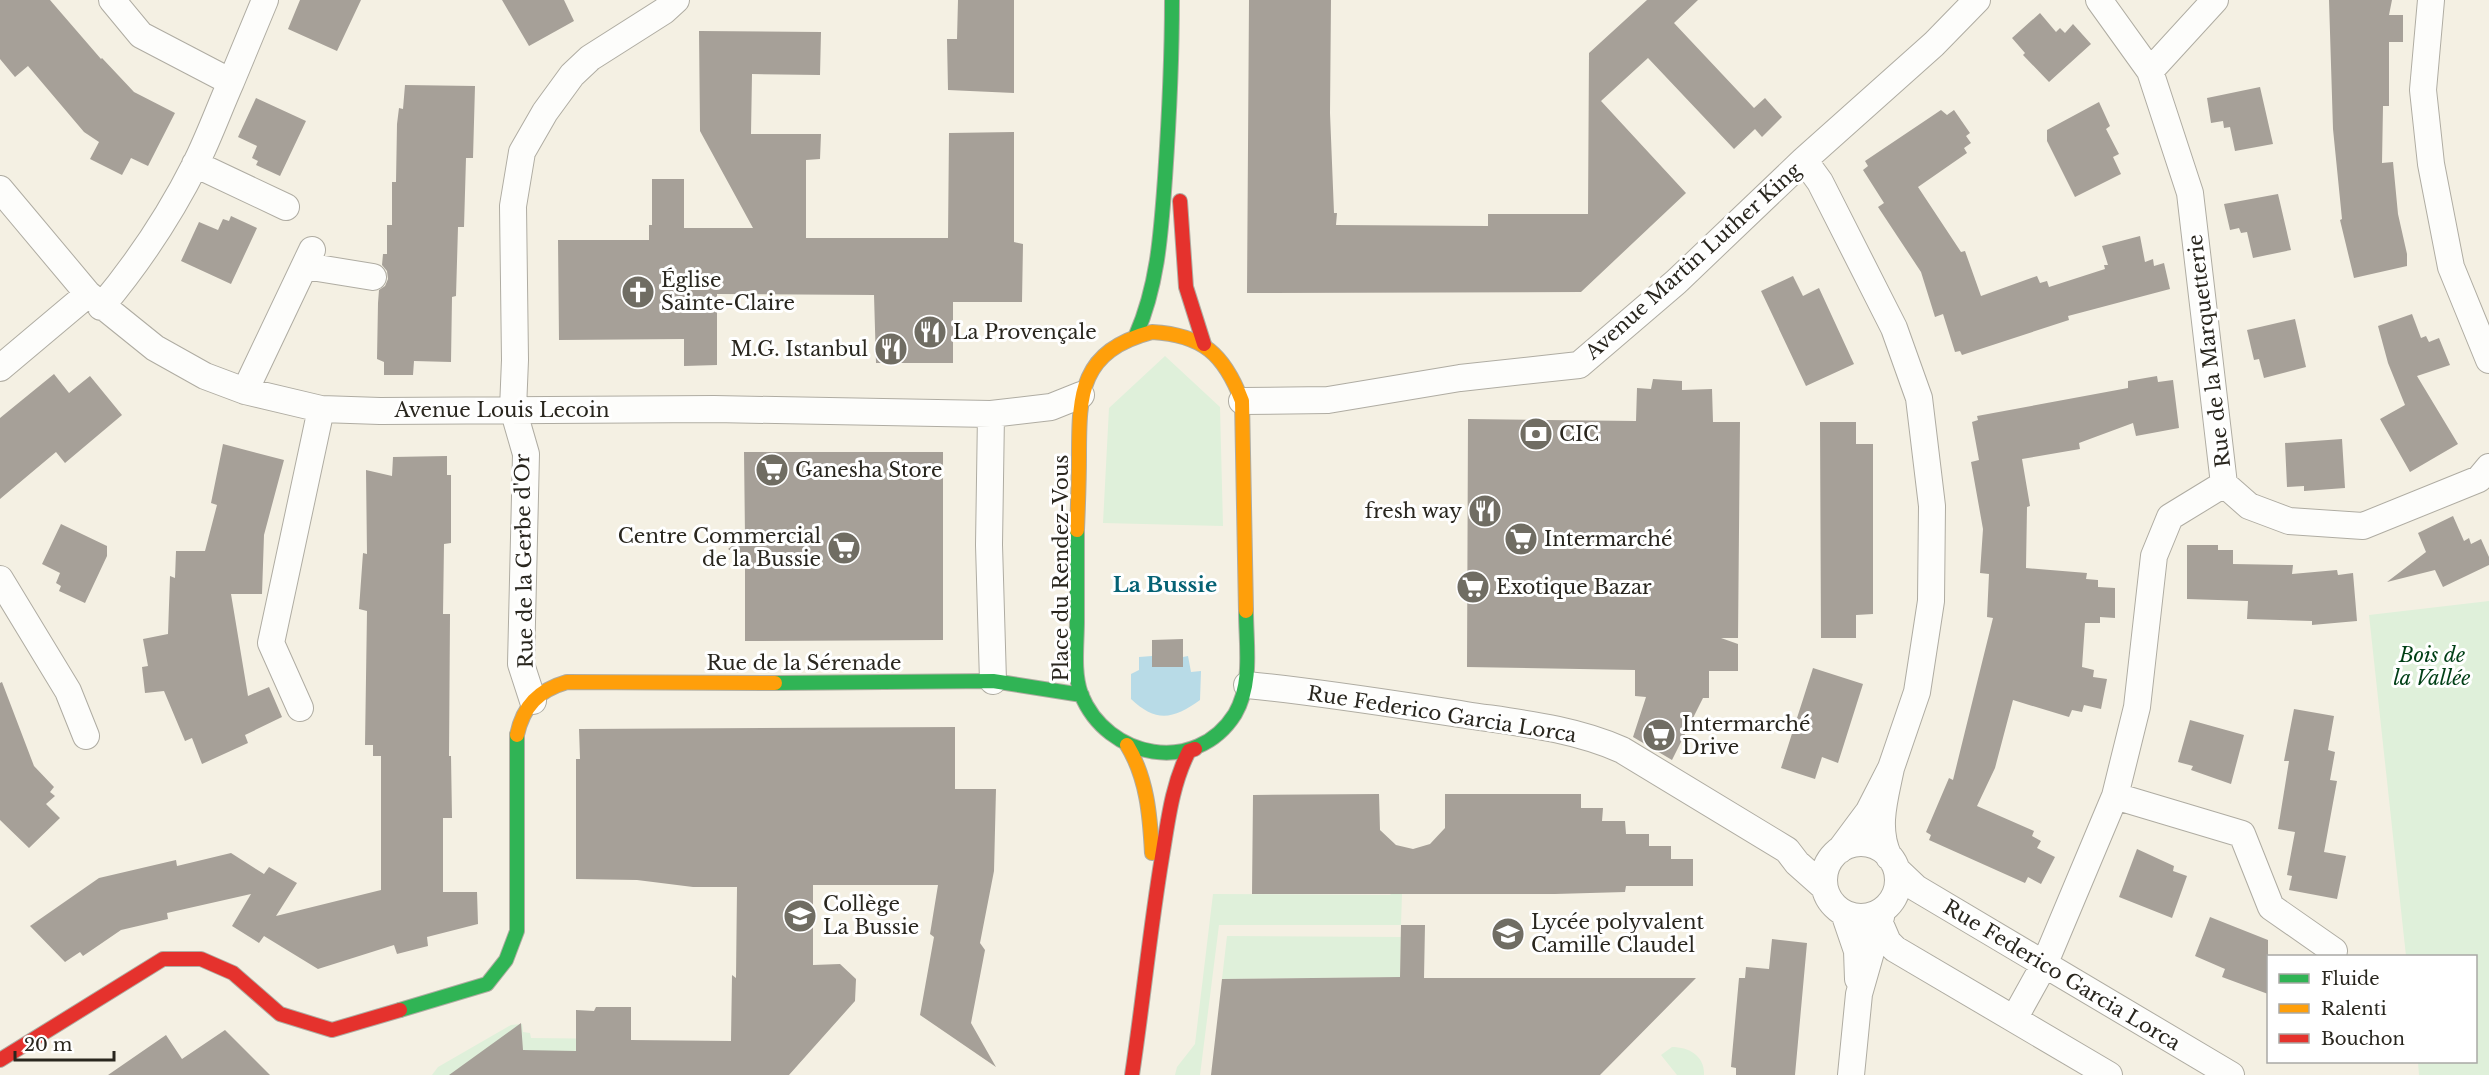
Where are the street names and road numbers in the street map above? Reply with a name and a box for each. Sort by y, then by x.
street label: Avenue Martin Luther King [1579,157,1807,365]
street label: Rue de la Marquetterie [2183,233,2235,469]
street label: Avenue Louis Lecoin [394,398,610,422]
street label: Rue de la Gerbe d'Or [510,453,538,669]
street label: Place du Rendez-Vous [1049,455,1073,681]
street label: Rue de la Sérenade [706,651,902,675]
street label: Rue Federico Garcia Lorca [1306,681,1579,747]
street label: Rue Federico Garcia Lorca [1939,895,2186,1056]

